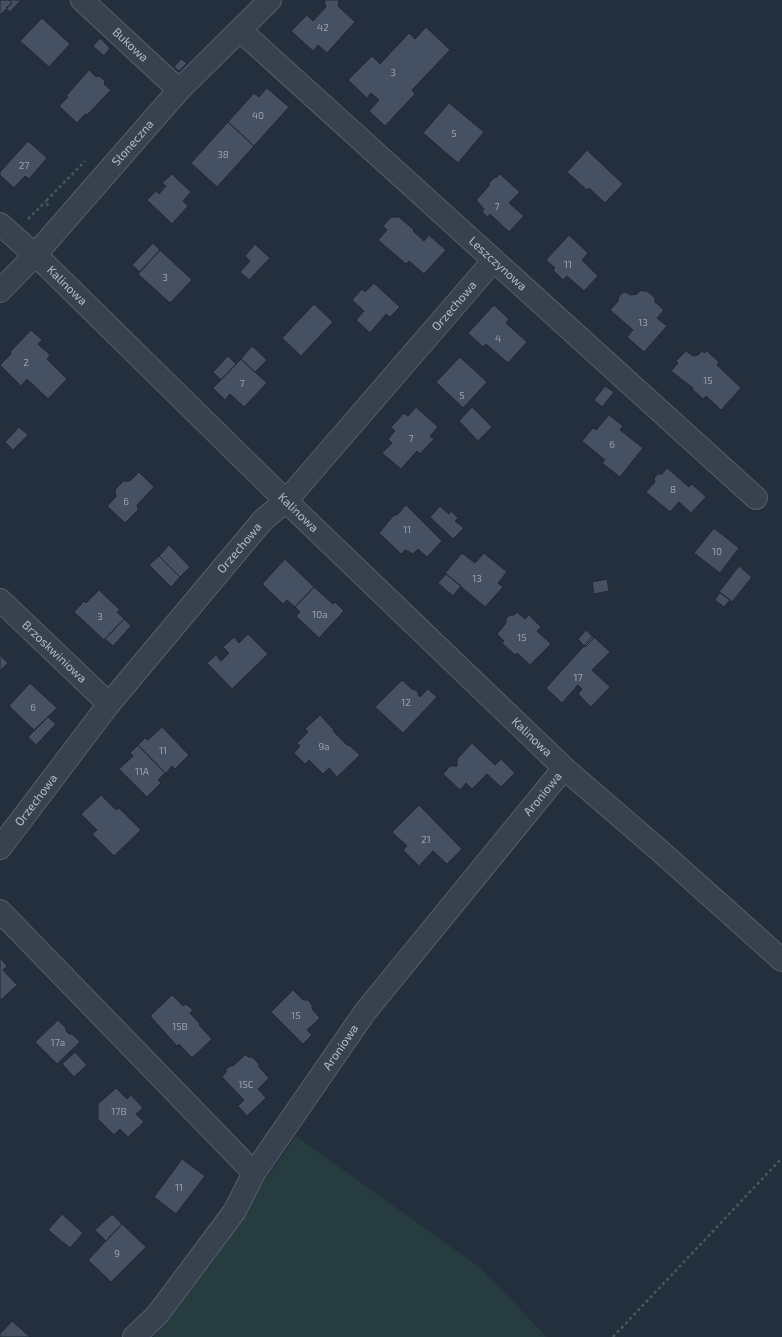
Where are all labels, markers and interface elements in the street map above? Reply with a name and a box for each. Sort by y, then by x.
house number: 42 [317,21,329,33]
street label: Bukowa [110,24,152,64]
house number: 3 [390,66,396,78]
house number: 40 [252,109,264,121]
street label: Słoneczna [108,116,156,168]
house number: 5 [451,127,457,139]
house number: 38 [217,148,229,160]
house number: 27 [19,159,29,171]
house number: 7 [494,200,500,212]
street label: Leszczynowa [467,233,530,293]
house number: 11 [564,258,572,270]
street label: Kalinowa [45,262,91,308]
house number: 3 [162,271,168,283]
street label: Orzechowa [428,277,479,333]
house number: 13 [638,316,648,328]
house number: 4 [495,332,501,344]
house number: 2 [23,356,29,368]
house number: 15 [703,374,713,386]
house number: 7 [239,377,245,389]
house number: 5 [459,389,465,401]
house number: 7 [408,432,414,444]
house number: 6 [609,438,615,450]
house number: 8 [670,483,676,495]
street label: Kalinowa [276,489,322,534]
house number: 6 [123,495,129,507]
street label: Orzechowa [214,519,264,575]
house number: 11 [403,523,411,535]
house number: 10 [712,545,722,557]
house number: 13 [472,572,482,584]
house number: 10a [312,608,328,620]
house number: 3 [97,610,103,622]
street label: Brzoskwiniowa [20,617,90,685]
house number: 15 [517,631,527,643]
house number: 17 [573,671,583,683]
house number: 12 [401,696,411,708]
house number: 6 [30,701,36,713]
street label: Kalinowa [509,714,556,759]
house number: 9a [318,740,330,752]
house number: 11 [159,744,167,756]
house number: 11A [135,765,150,777]
street label: Aroniowa [520,769,564,818]
street label: Orzechowa [11,771,60,828]
house number: 21 [421,833,431,845]
house number: 15 [291,1009,301,1021]
house number: 15B [172,1020,188,1032]
street label: Aroniowa [319,1021,360,1072]
house number: 17a [51,1036,65,1048]
house number: 15C [238,1078,254,1090]
house number: 17B [111,1105,127,1117]
house number: 11 [175,1181,183,1193]
house number: 9 [114,1247,120,1259]

